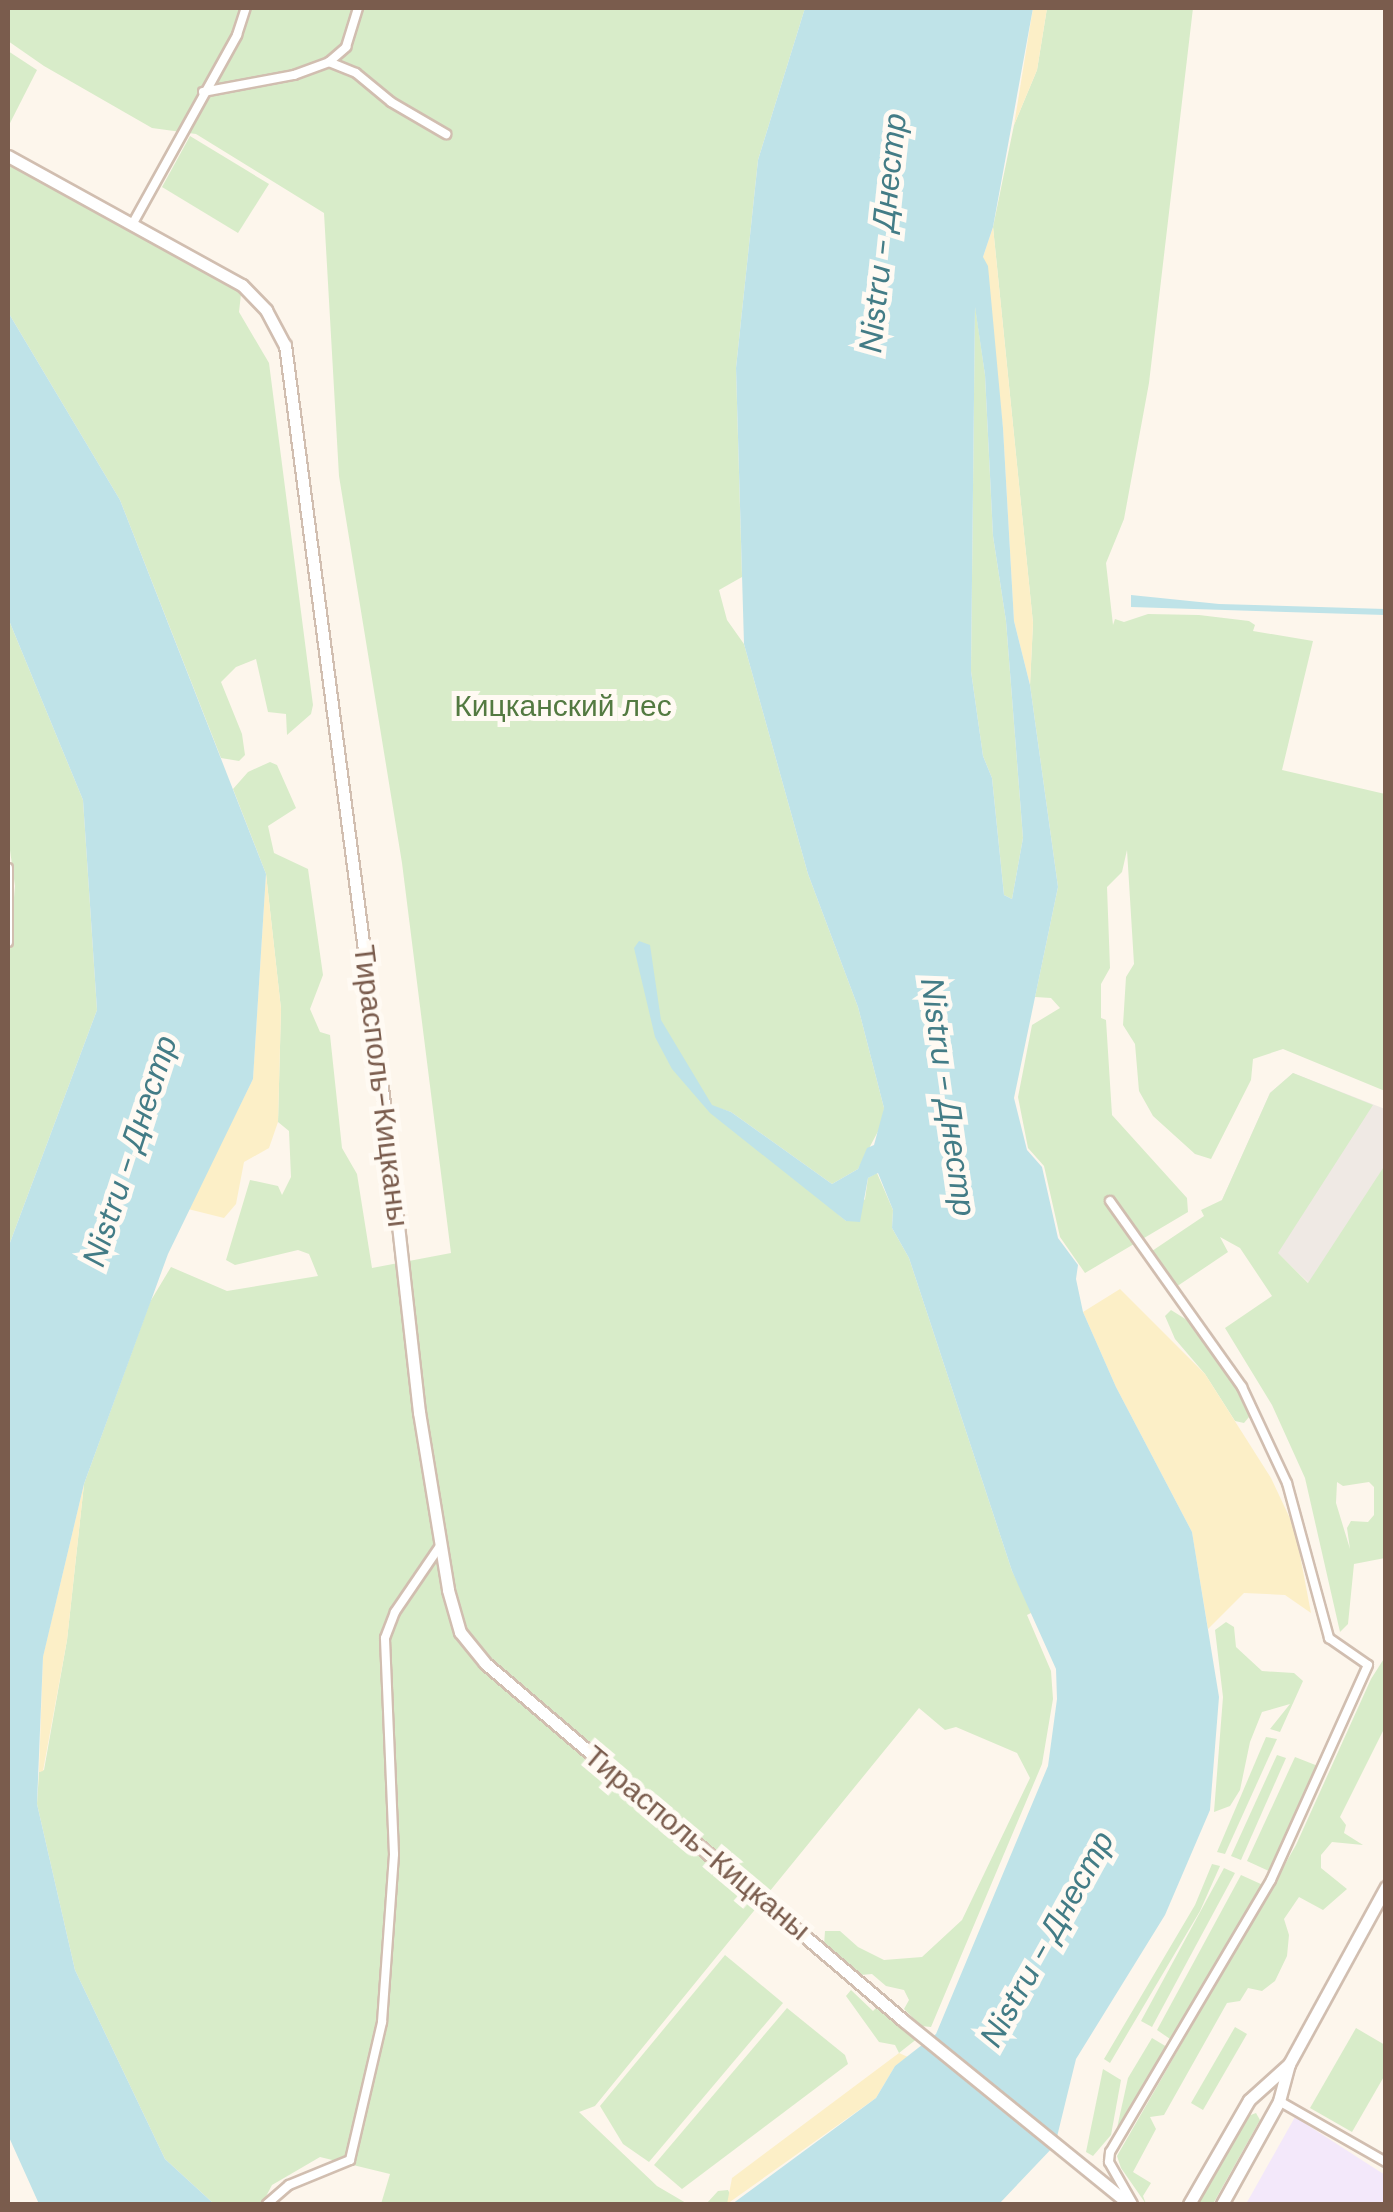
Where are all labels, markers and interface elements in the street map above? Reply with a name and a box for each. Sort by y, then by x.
water label: Nistru - Днестр [851,111,915,355]
park label: Кицканский лес [454,688,672,724]
street label: Тирасполь-Кицканы [346,943,416,1229]
water label: Nistru - Днестр [912,975,984,1219]
water label: Nistru - Днестр [75,1031,185,1271]
street label: Тирасполь-Кицканы [577,1738,817,1948]
water label: Nistru - Днестр [972,1825,1122,2053]

